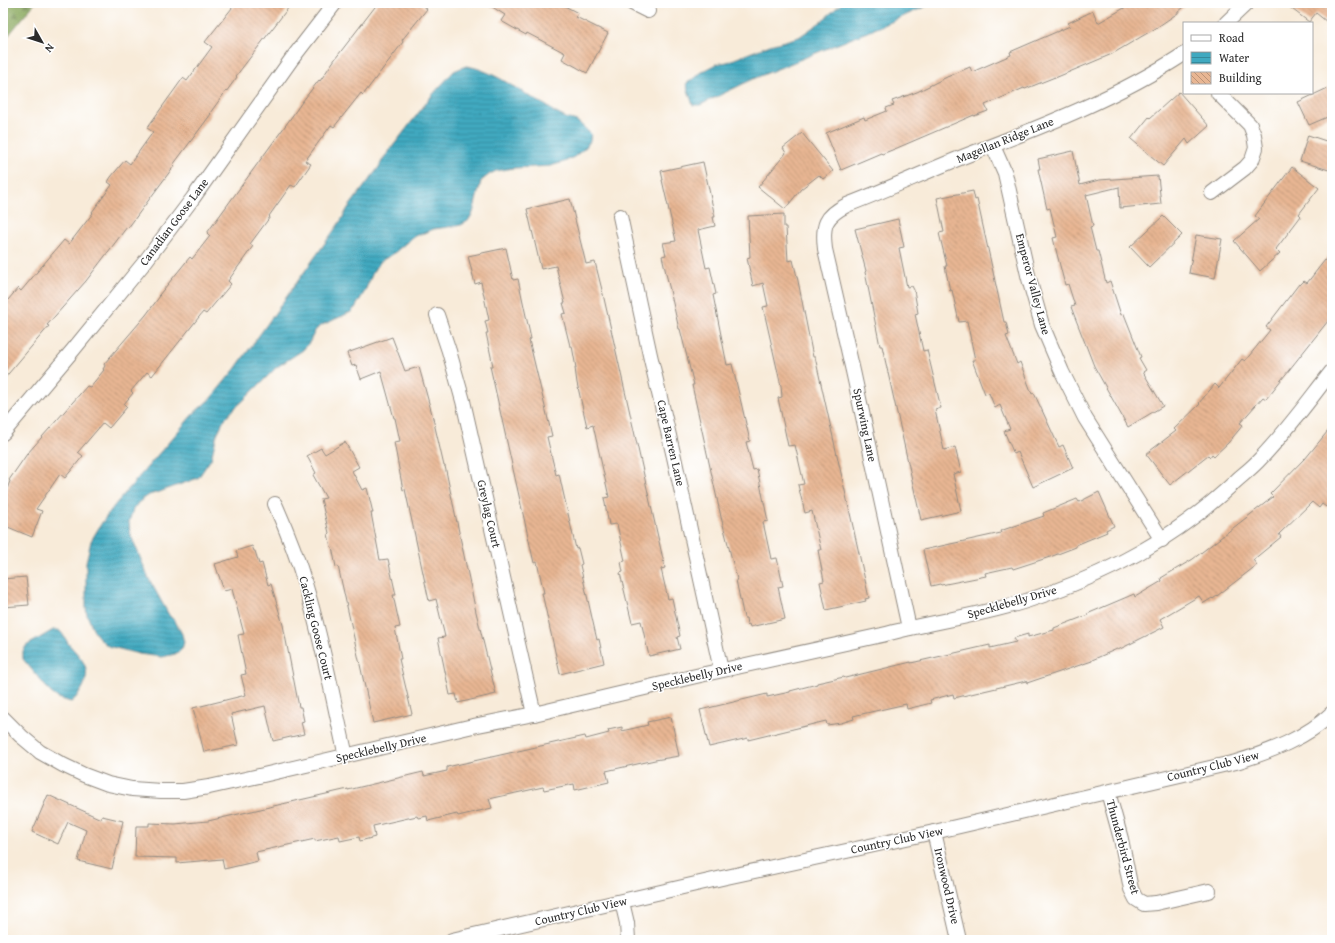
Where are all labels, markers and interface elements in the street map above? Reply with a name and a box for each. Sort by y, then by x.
north arrow [22,22,62,62]
legend [1183,22,1313,94]
text: Road [1219,29,1245,46]
text: N [41,40,58,57]
text: Water [1219,49,1249,66]
text: Building [1219,69,1262,86]
street label: Magellan Ridge Lane [954,112,1056,167]
street label: Canadian Goose Lane [135,174,212,269]
street label: Emperor Valley Lane [1012,231,1055,337]
street label: Spurwing Lane [849,386,882,464]
street label: Cape Barren Lane [653,398,690,488]
street label: Greylag Court [473,478,506,550]
street label: Cackling Goose Court [295,574,338,682]
street label: Specklebelly Drive [965,581,1059,622]
street label: Specklebelly Drive [650,657,744,694]
street label: Specklebelly Drive [334,729,428,766]
street label: Country Club View [1165,746,1261,785]
street label: Thunderbird Street [1103,798,1145,897]
street label: Country Club View [849,821,945,858]
street label: Ironwood Drive [930,846,965,926]
street label: Country Club View [533,892,629,929]

